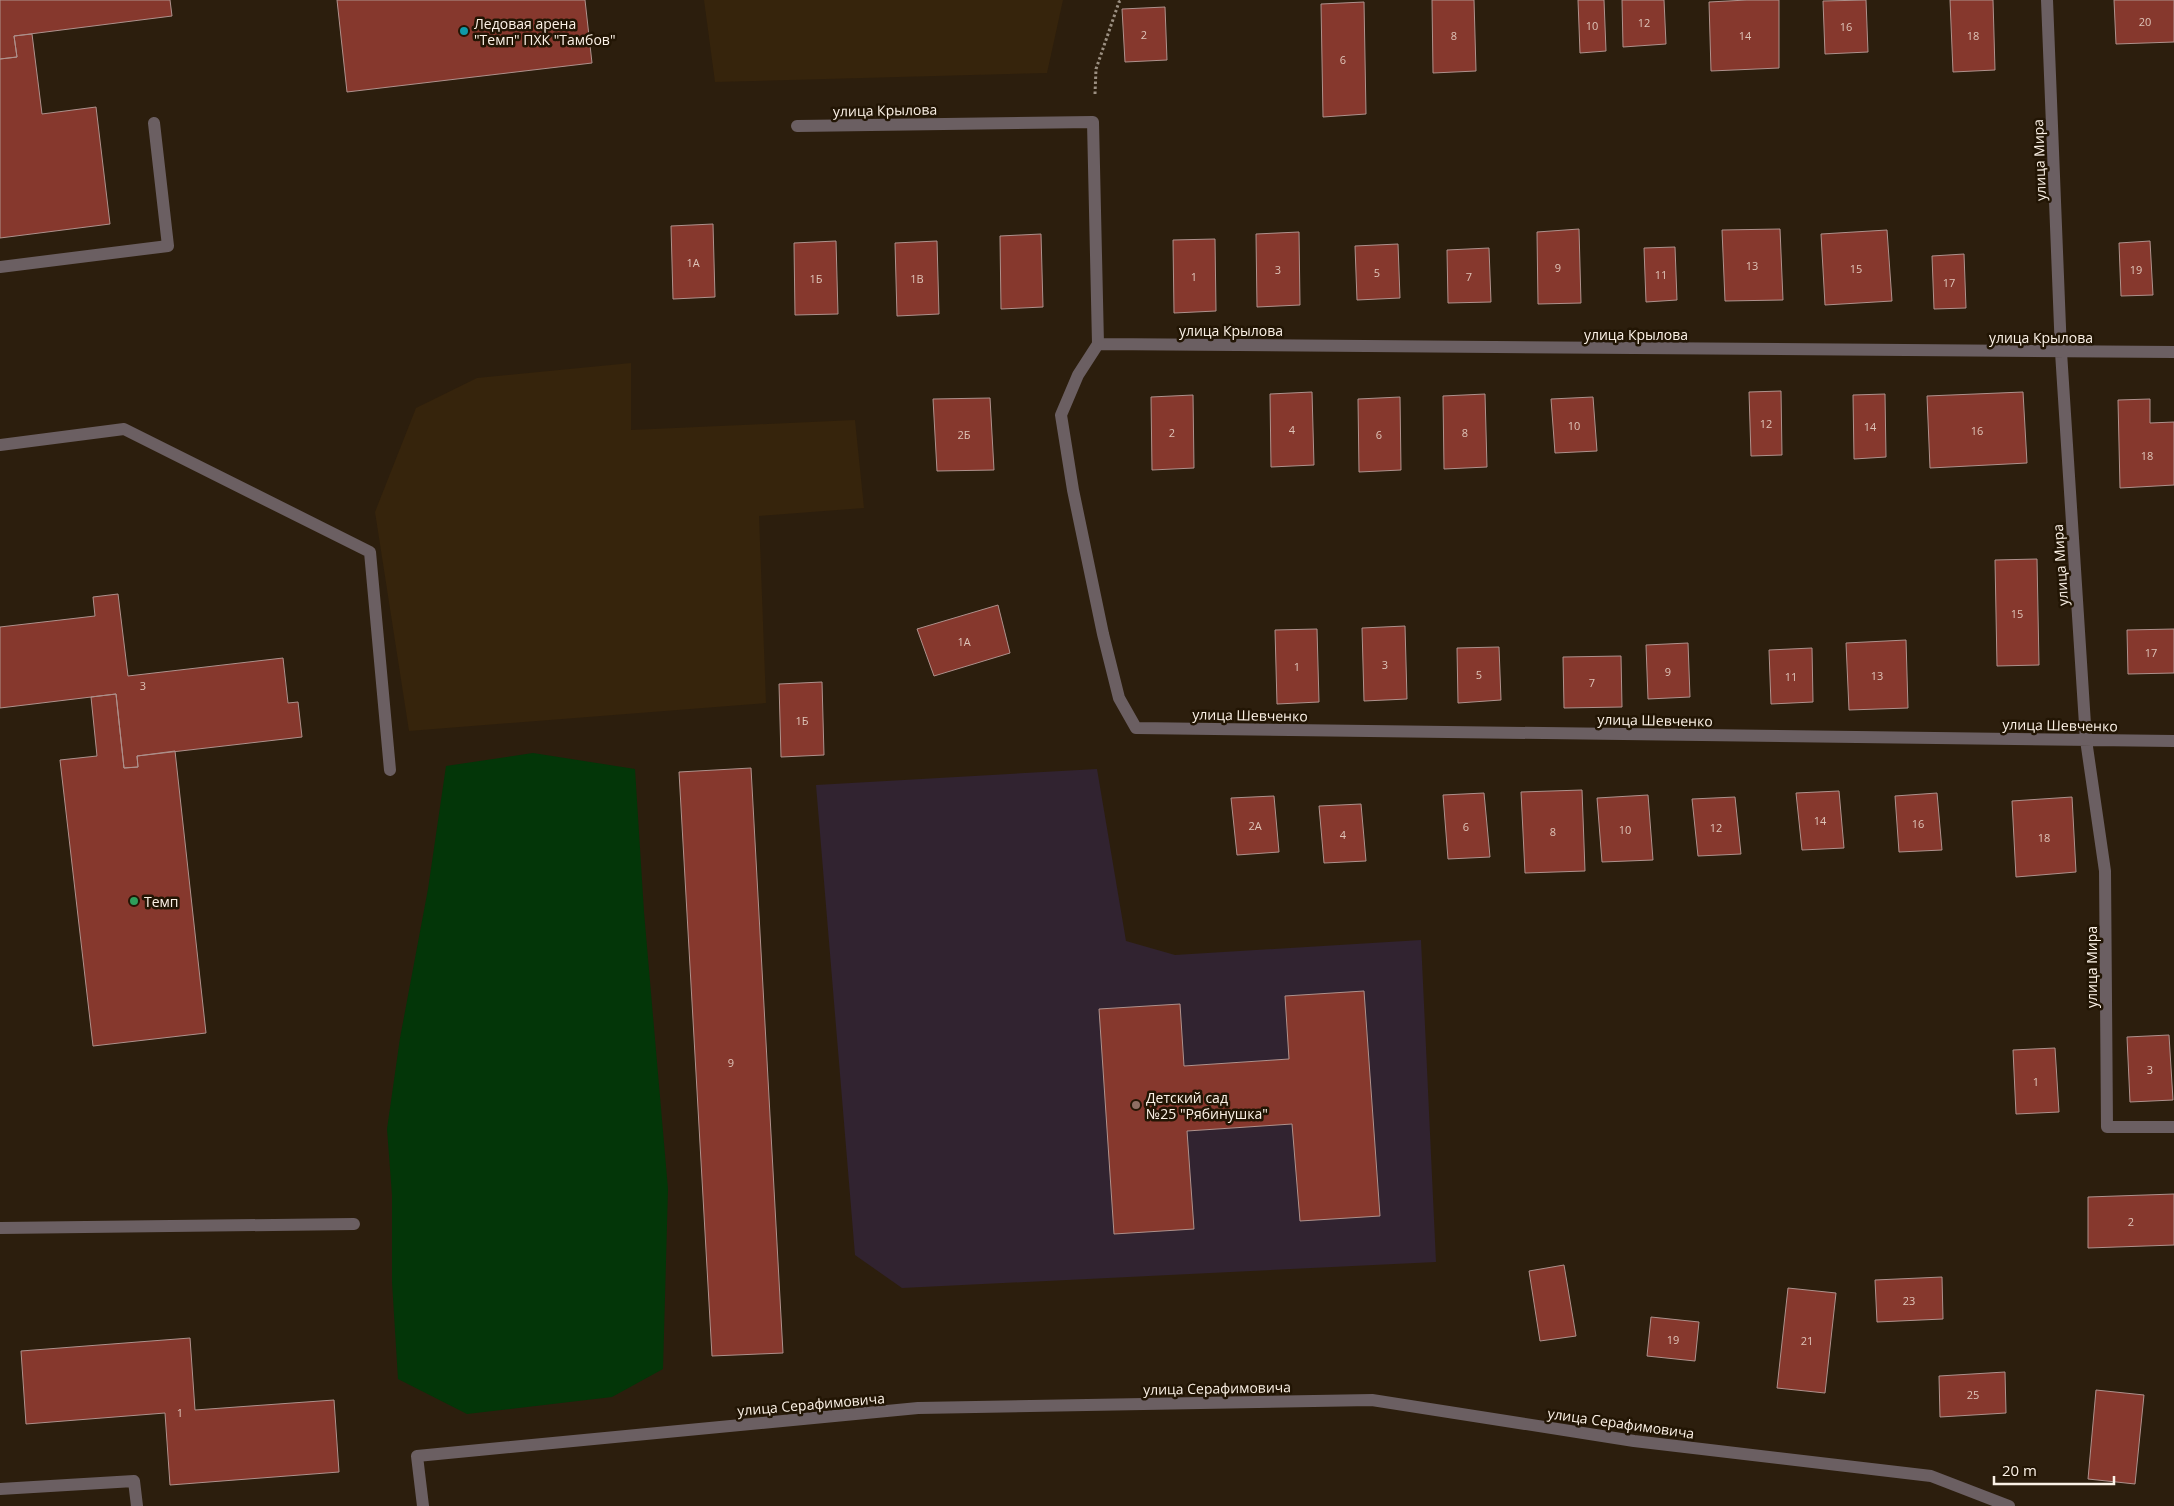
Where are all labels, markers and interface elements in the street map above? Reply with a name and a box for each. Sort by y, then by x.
place label: Ледовая арена "Темп" ПХК "Тамбов" [474,14,615,49]
house number: 20 [2139,14,2151,29]
house number: 12 [1638,15,1650,30]
house number: 10 [1586,18,1598,33]
house number: 16 [1840,19,1852,34]
marker: Ледовая арена "Темп" ПХК "Тамбов" [458,25,470,37]
house number: 2 [1141,27,1147,42]
house number: 8 [1451,28,1457,43]
house number: 14 [1739,28,1752,43]
house number: 18 [1967,28,1979,43]
house number: 6 [1340,52,1346,67]
street label: улица Крылова [833,100,937,120]
street label: улица Мира [2028,119,2050,201]
house number: 1А [686,255,700,270]
house number: 13 [1746,258,1758,273]
house number: 9 [1555,260,1561,275]
house number: 15 [1850,261,1862,276]
house number: 3 [1275,262,1281,277]
house number: 19 [2130,262,2142,277]
house number: 5 [1374,265,1380,280]
house number: 11 [1655,267,1667,282]
house number: 1 [1191,269,1197,284]
house number: 7 [1466,269,1472,284]
house number: 1Б [809,271,823,286]
house number: 1В [910,271,924,286]
house number: 17 [1943,275,1955,290]
street label: улица Крылова [1179,321,1283,340]
street label: улица Крылова [1584,325,1688,344]
street label: улица Крылова [1989,328,2093,347]
house number: 12 [1760,416,1772,431]
house number: 10 [1568,418,1580,433]
house number: 14 [1864,419,1877,434]
house number: 4 [1289,422,1296,437]
house number: 16 [1971,423,1983,438]
house number: 2 [1169,425,1175,440]
house number: 8 [1462,425,1468,440]
house number: 2Б [957,427,971,442]
house number: 6 [1376,427,1382,442]
house number: 18 [2141,448,2153,463]
street label: улица Мира [2048,523,2072,607]
house number: 15 [2011,606,2023,621]
house number: 1А [957,634,971,649]
house number: 17 [2145,645,2157,660]
house number: 3 [1382,657,1388,672]
house number: 1 [1294,659,1300,674]
house number: 9 [1665,664,1671,679]
house number: 5 [1476,667,1482,682]
house number: 13 [1871,668,1883,683]
house number: 11 [1785,669,1797,684]
house number: 7 [1589,675,1595,690]
house number: 3 [140,678,146,693]
street label: улица Шевченко [1192,704,1308,726]
street label: улица Шевченко [1597,709,1713,731]
house number: 1Б [795,713,809,728]
street label: улица Шевченко [2002,714,2118,736]
house number: 14 [1814,813,1827,828]
house number: 16 [1912,816,1924,831]
house number: 2А [1248,818,1262,833]
house number: 6 [1463,819,1469,834]
house number: 12 [1710,820,1722,835]
house number: 10 [1619,822,1631,837]
house number: 8 [1550,824,1556,839]
house number: 4 [1340,827,1347,842]
house number: 18 [2038,830,2050,845]
place label: Темп [144,892,179,911]
marker: Темп [128,895,140,907]
street label: улица Мира [2082,926,2101,1008]
house number: 9 [728,1055,734,1070]
house number: 3 [2147,1062,2153,1077]
house number: 1 [2033,1074,2039,1089]
place label: Детский сад №25 "Рябинушка" [1146,1088,1268,1123]
marker: Детский сад №25 "Рябинушка" [1130,1099,1142,1111]
house number: 2 [2128,1214,2134,1229]
house number: 23 [1903,1293,1915,1308]
house number: 19 [1667,1332,1679,1347]
house number: 21 [1801,1333,1813,1348]
street label: улица Серафимовича [1143,1377,1291,1399]
house number: 25 [1967,1387,1979,1402]
street label: улица Серафимовича [736,1388,886,1420]
street label: улица Серафимовича [1546,1403,1696,1443]
house number: 1 [177,1405,183,1420]
scale bar [1994,1454,2114,1486]
text: 20 m [2002,1460,2037,1480]

